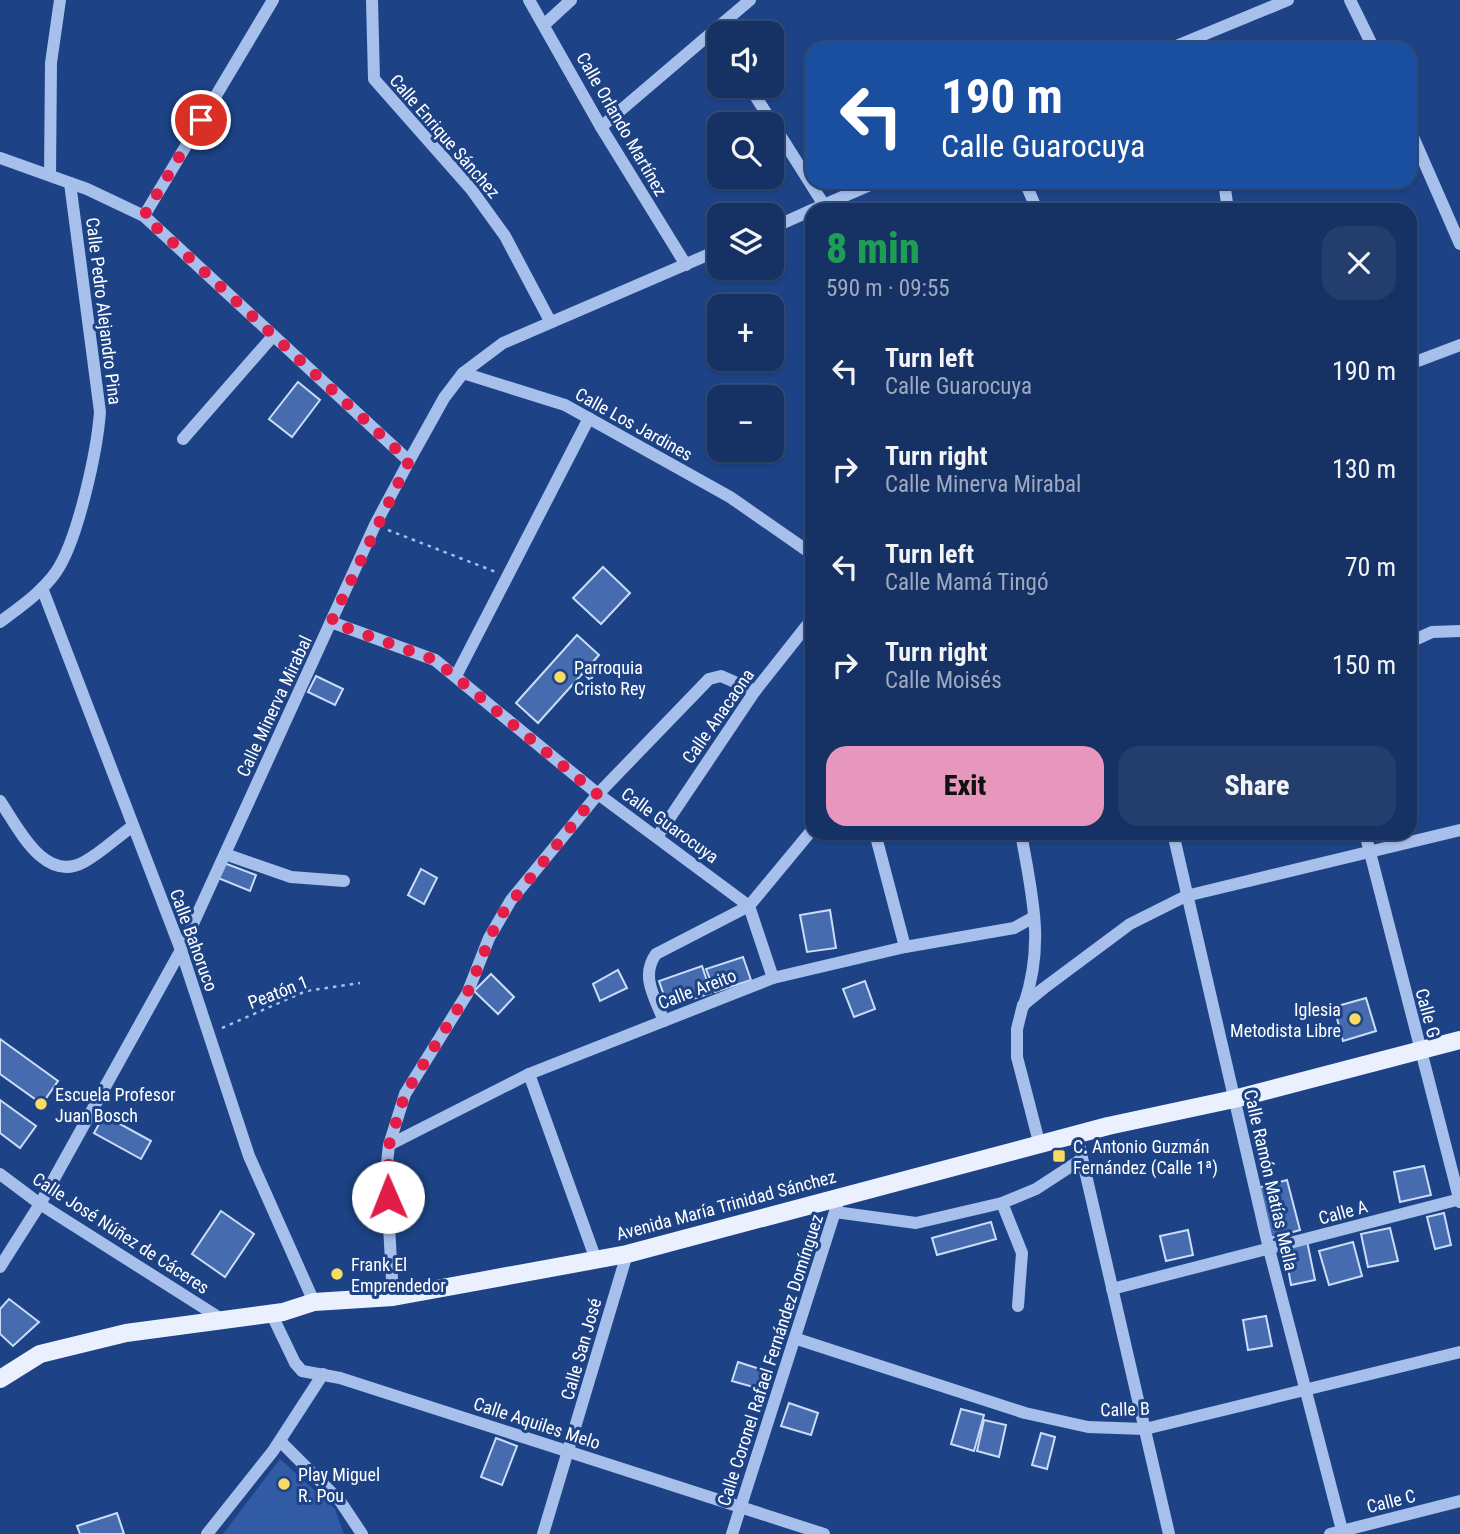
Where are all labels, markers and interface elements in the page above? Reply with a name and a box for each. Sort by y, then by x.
map controls [707,21,784,462]
button: sound [707,21,784,98]
street label: Calle Orlando Martínez [572,48,672,200]
text: 190 m [941,68,1063,125]
street label: Calle Enrique Sánchez [385,70,505,202]
icon: left [826,70,917,161]
pin [171,90,231,150]
icon: arrive [182,101,220,139]
button: search [707,112,784,189]
text: Calle Guarocuya [941,127,1145,165]
button: layers [707,203,784,280]
street label: Calle Pedro Alejandro Pina [82,216,126,406]
text: 8 min [826,224,920,273]
button: close [1322,226,1396,300]
text: 590 m · 09:55 [826,275,950,302]
button: + [707,294,784,371]
text: Turn left [885,343,974,373]
icon: left [826,352,864,390]
text: 190 m [1332,356,1396,386]
text: Calle Guarocuya [885,373,1032,400]
street label: Calle Los Jardines [572,383,696,465]
button: − [707,385,784,462]
text: Turn right [885,441,987,471]
icon: right [826,450,864,488]
text: 130 m [1332,454,1396,484]
text: Calle Minerva Mirabal [885,471,1081,498]
text: Turn left [885,539,974,569]
icon: left [826,548,864,586]
text: 70 m [1345,552,1396,582]
text: Calle Mamá Tingó [885,569,1049,596]
street label: Calle Minerva Mirabal [232,632,316,780]
text: Turn right [885,637,987,667]
icon: right [826,646,864,684]
text: 150 m [1332,650,1396,680]
place label: Parroquia Cristo Rey [574,657,646,699]
street label: Calle Anacaona [678,665,758,767]
text: Calle Moisés [885,667,1002,694]
marker: Parroquia Cristo Rey [552,669,568,685]
button: Exit [826,746,1104,826]
button: Share [1118,746,1396,826]
street label: Calle Guarocuya [617,783,723,867]
street label: Calle Bahoruco [166,886,222,994]
street label: Calle Areito [655,964,739,1014]
street label: Peatón 1 [245,971,311,1013]
street label: Calle G [1411,986,1445,1040]
place label: Iglesia Metodista Libre [1230,999,1341,1041]
marker: Iglesia Metodista Libre [1347,1011,1363,1027]
place label: Escuela Profesor Juan Bosch [55,1084,176,1126]
street label: Calle Ramón Matías Mella [1240,1088,1302,1272]
marker: Escuela Profesor Juan Bosch [33,1096,49,1112]
place label: C. Antonio Guzmán Fernández (Calle 1ª) [1073,1136,1218,1179]
marker: C. Antonio Guzmán Fernández (Calle 1ª) [1051,1148,1067,1164]
position arrow [351,1160,425,1234]
street label: Avenida María Trinidad Sánchez [614,1166,838,1244]
street label: Calle José Núñez de Cáceres [29,1168,213,1298]
street label: Calle A [1316,1195,1370,1229]
street label: Calle Coronel Rafael Fernández Domínguez [713,1211,827,1508]
place label: Frank El Emprendedor [351,1254,446,1296]
marker: Frank El Emprendedor [329,1266,345,1282]
street label: Calle San José [556,1296,606,1402]
street label: Calle Aquiles Melo [471,1393,603,1453]
street label: Calle B [1100,1398,1150,1420]
place label: Play Miguel R. Pou [298,1464,380,1506]
marker: Play Miguel R. Pou [276,1476,292,1492]
street label: Calle C [1364,1485,1418,1517]

